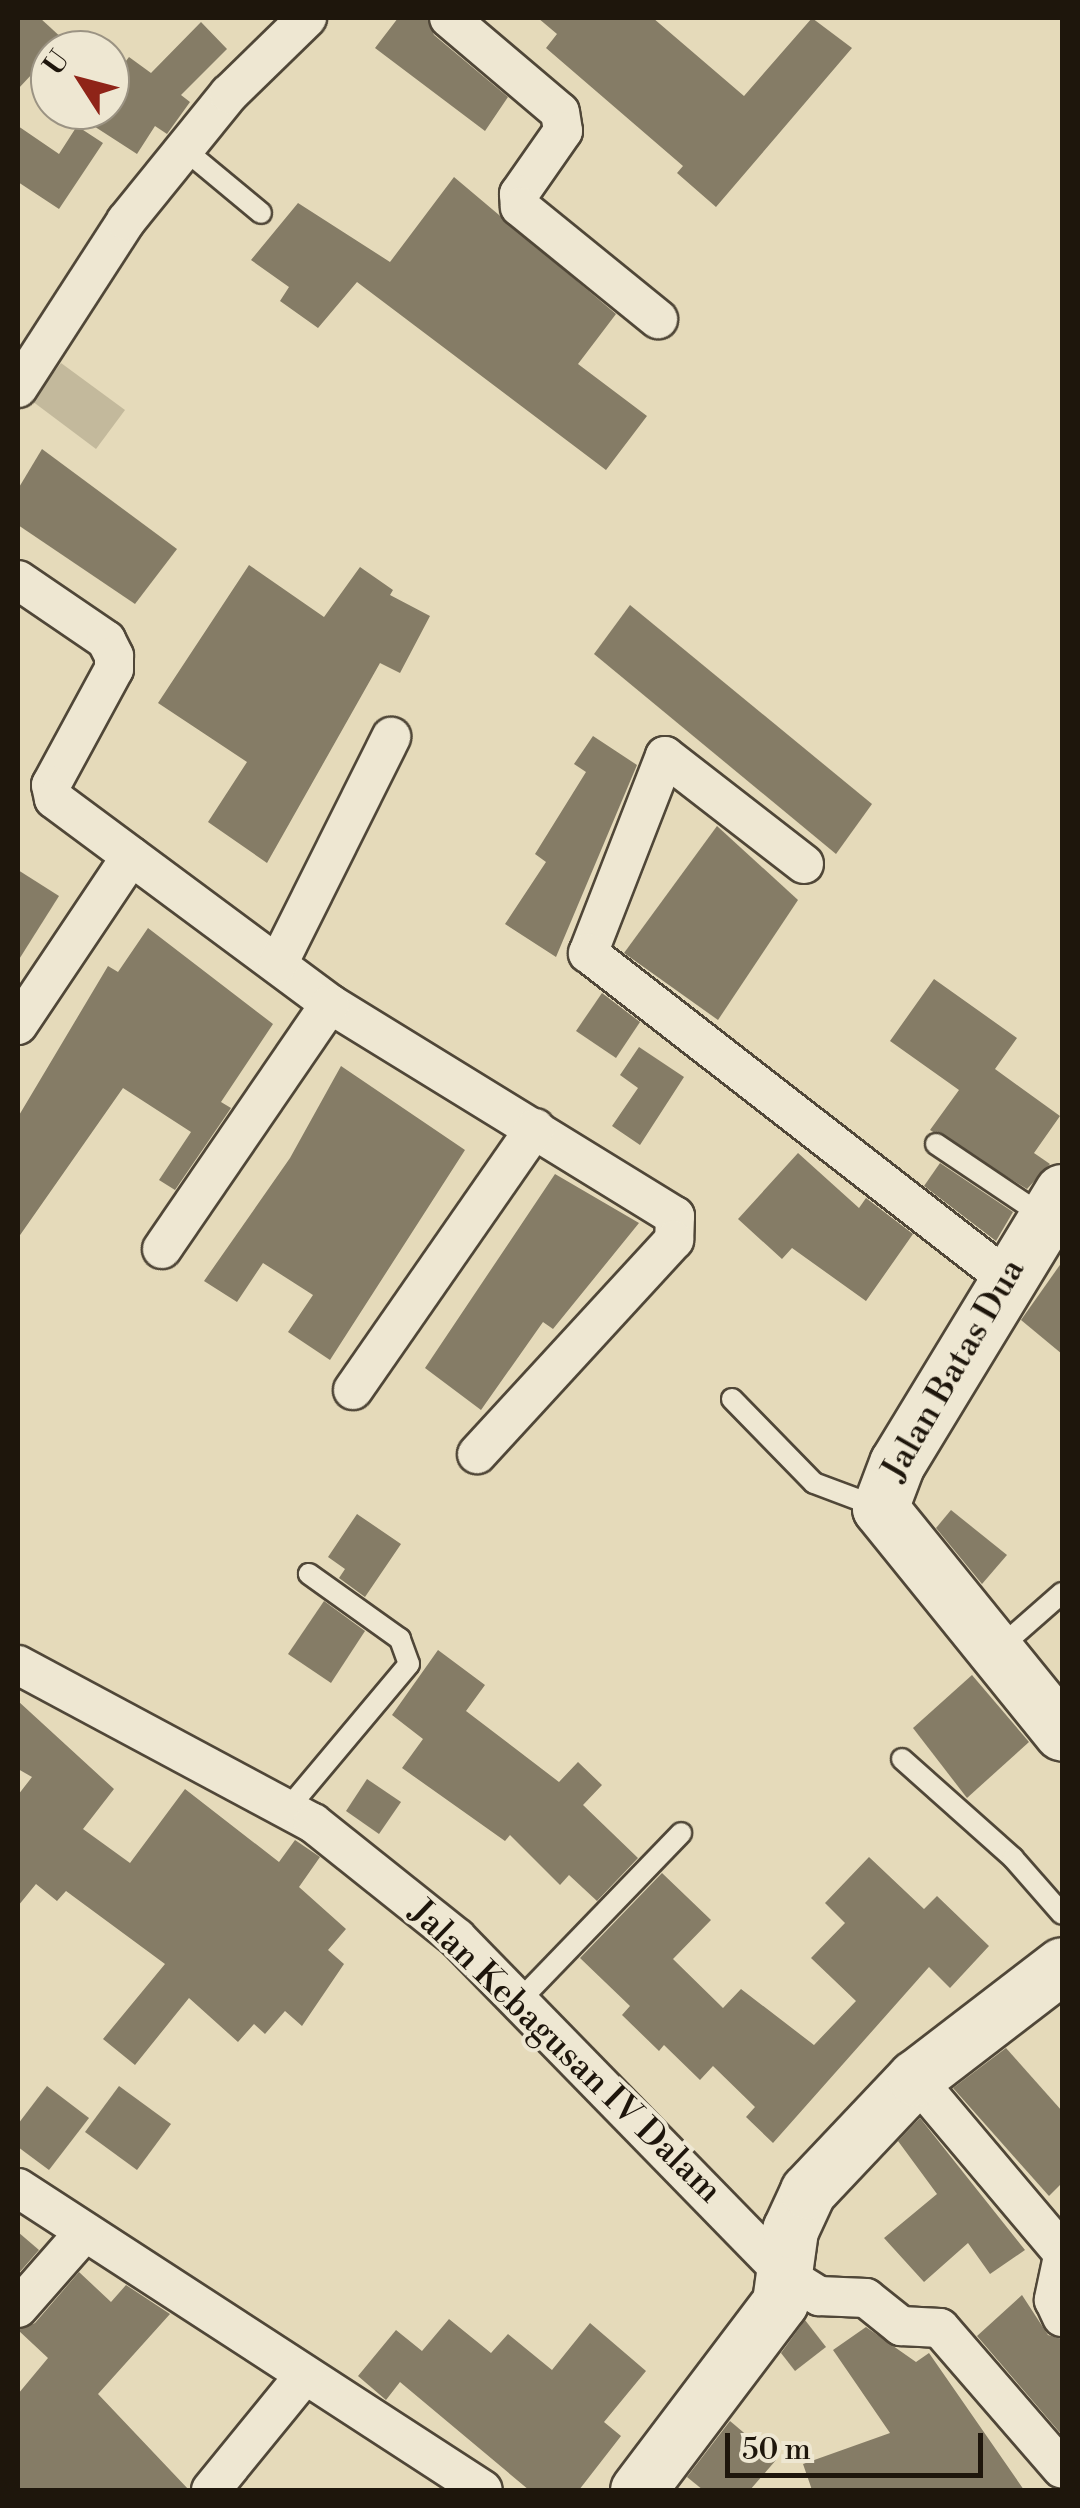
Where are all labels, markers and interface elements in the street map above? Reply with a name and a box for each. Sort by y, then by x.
north arrow [30,30,130,130]
text: U [36,44,77,82]
street label: Jalan Batas Dua [874,1252,1034,1488]
street label: Jalan Kebagusan IV Dalam [400,1892,730,2212]
scale bar [730,2413,988,2475]
text: 50 m [742,2431,811,2469]

